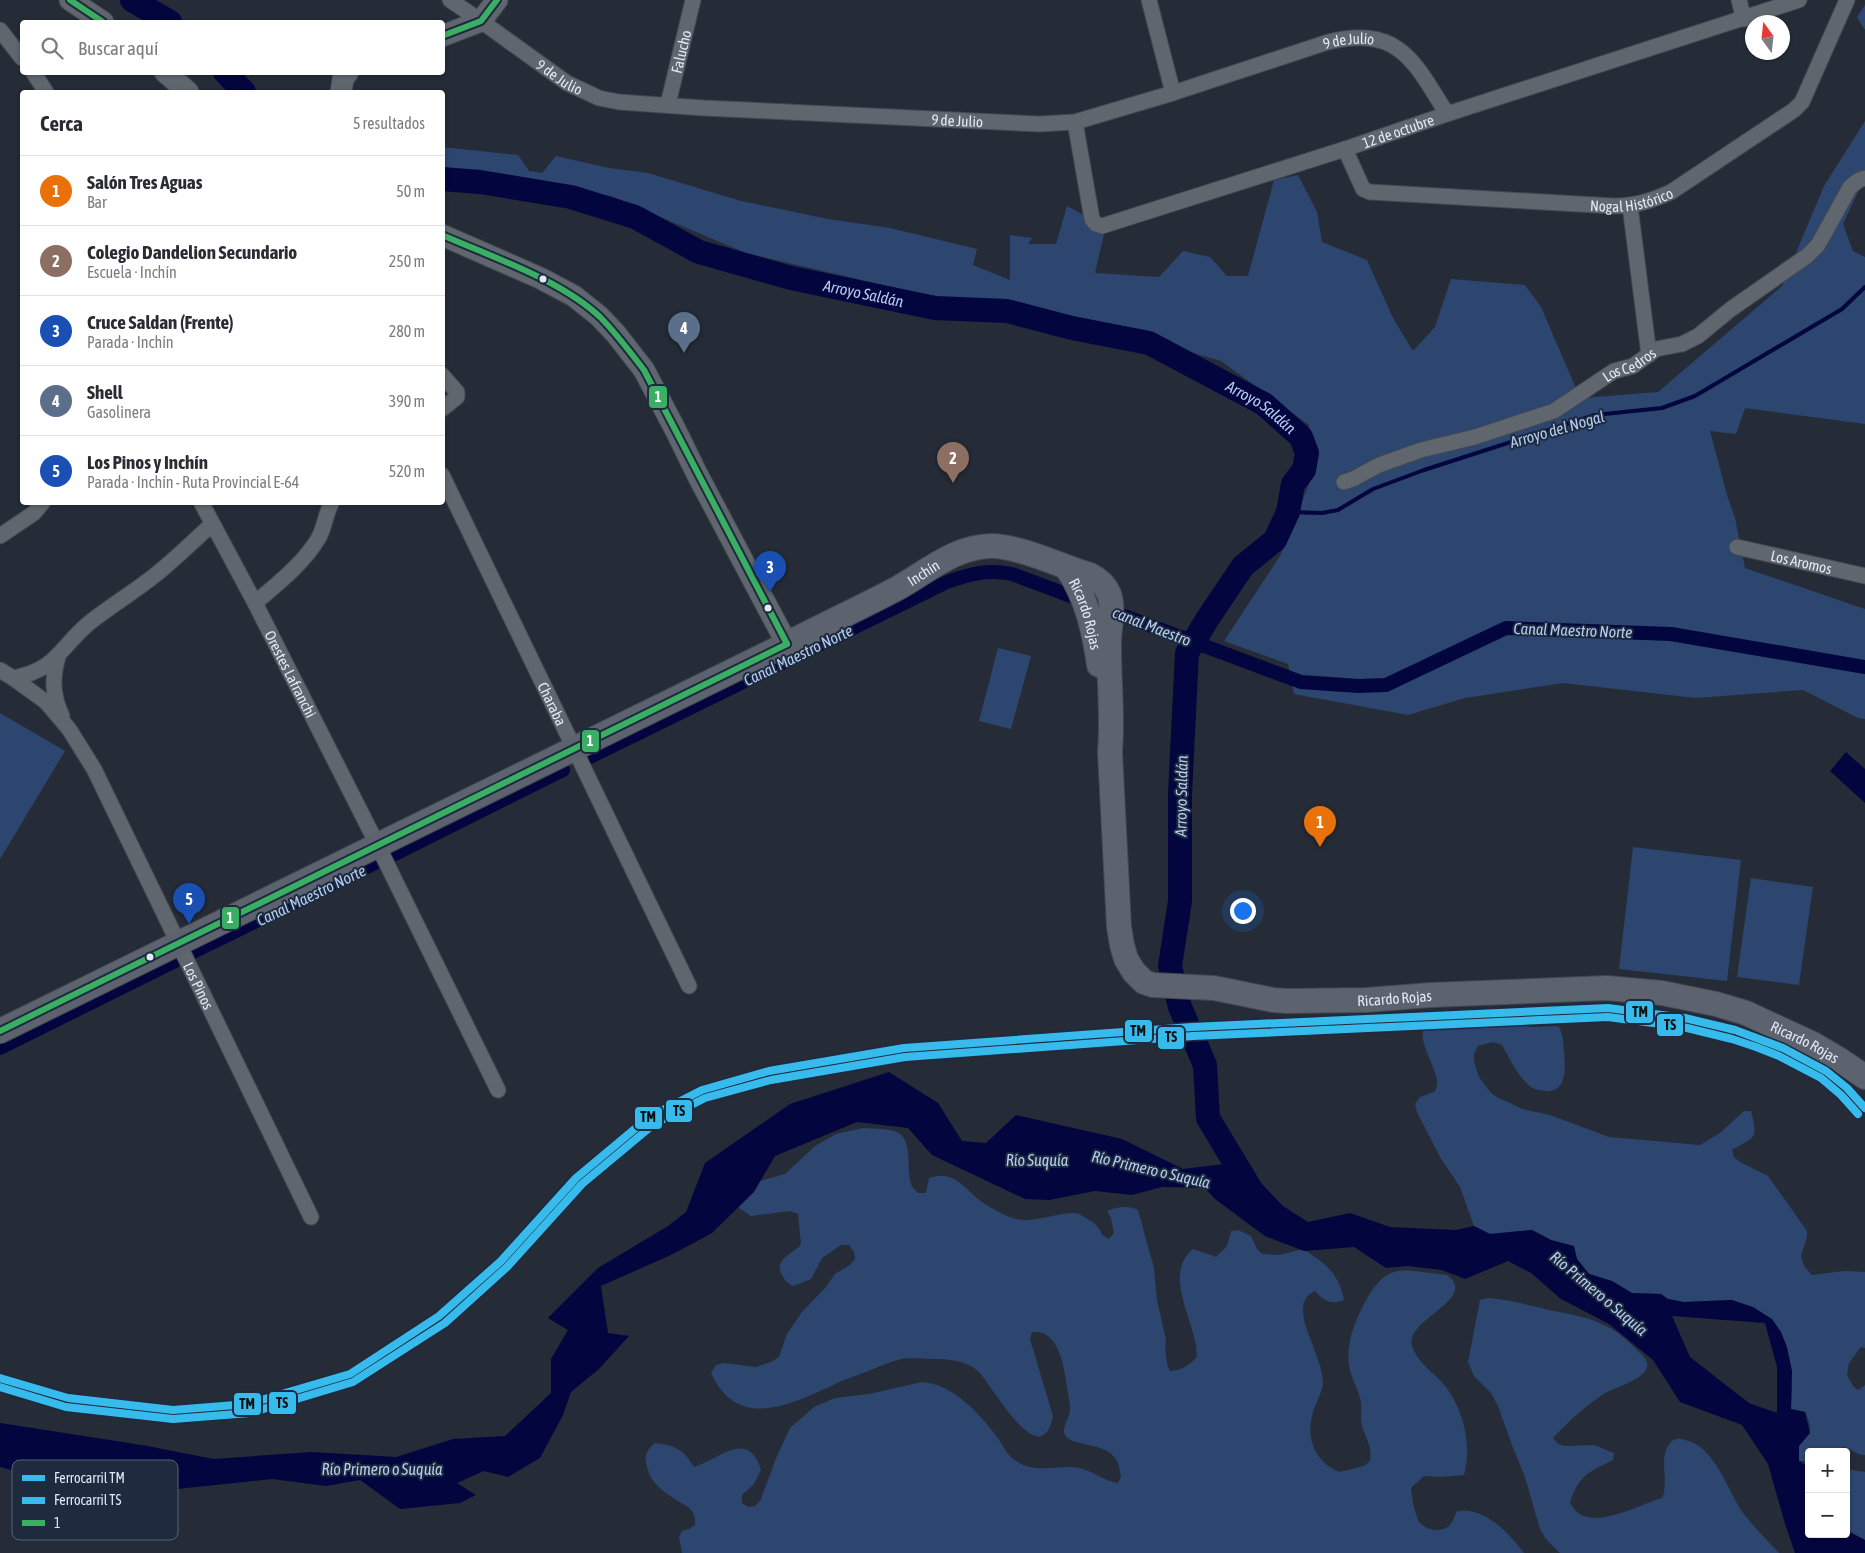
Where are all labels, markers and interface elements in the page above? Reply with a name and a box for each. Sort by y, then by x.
north arrow [1745,15,1790,60]
search box [20,20,445,75]
street label: Falucho [667,28,694,75]
street label: 9 de Julio [1321,29,1375,52]
icon: search [38,34,66,62]
text: Buscar aquí [78,37,158,59]
street label: 9 de Julio [533,55,585,98]
street label: 9 de Julio [931,110,984,130]
text: Cerca [40,111,83,135]
street label: 12 de octubre [1360,111,1436,151]
text: 5 resultados [353,114,425,132]
text: Salón Tres Aguas [87,171,202,193]
text: 1 [52,182,60,200]
text: 50 m [396,182,425,200]
street label: Nogal Histórico [1590,184,1675,215]
text: Bar [87,193,107,211]
text: Colegio Dandelion Secundario [87,241,297,263]
text: 2 [52,252,60,270]
text: 250 m [389,252,425,270]
text: Escuela · Inchín [87,263,177,281]
unlabelled marker [538,274,548,284]
water label: Arroyo Saldán [821,276,905,310]
text: Cruce Saldan (Frente) [87,311,234,333]
pin: 4 [668,312,700,353]
text: 3 [52,322,60,340]
text: 280 m [389,322,425,340]
text: Parada · Inchín [87,333,174,351]
street label: Los Cedros [1599,344,1659,385]
water label: Arroyo Saldán [1222,376,1300,437]
text: Shell [87,381,123,403]
line badge: 1 [648,385,668,409]
text: 1 [655,389,662,405]
text: 4 [52,392,60,410]
text: 390 m [389,392,425,410]
text: Gasolinera [87,403,151,421]
water label: Arroyo del Nogal [1507,407,1607,452]
pin: 2 [937,442,969,483]
text: Los Pinos y Inchín [87,451,208,473]
text: 5 [52,462,60,480]
text: 520 m [389,462,425,480]
text: Parada · Inchín - Ruta Provincial E-64 [87,473,299,491]
street label: Los Aromos [1769,546,1834,577]
pin: 3 [754,551,786,592]
street label: Inchín [904,556,942,589]
street label: Ricardo Rojas [1066,575,1105,651]
unlabelled marker [763,603,773,613]
water label: canal Maestro [1110,603,1194,649]
water label: Canal Maestro Norte [1513,619,1633,641]
water label: Canal Maestro Norte [741,621,855,689]
street label: Orestes Lafranchi [262,628,320,720]
street label: Charaba [535,679,570,728]
line badge: 1 [581,729,600,753]
text: 1 [587,733,594,749]
water label: Arroyo Saldán [1171,755,1192,838]
pin: 1 [1304,806,1336,847]
water label: Canal Maestro Norte [254,861,368,929]
pin: 5 [173,883,205,924]
your location [1230,898,1256,924]
line badge: 1 [221,906,240,930]
text: 1 [227,910,234,926]
unlabelled marker [145,952,155,962]
street label: Los Pinos [180,959,217,1012]
street label: Ricardo Rojas [1357,986,1432,1009]
line badge: TM [1625,1000,1654,1024]
text: TM [1632,1004,1648,1020]
line badge: TS [1656,1013,1684,1037]
text: TS [1664,1017,1676,1033]
street label: Ricardo Rojas [1768,1017,1842,1066]
line badge: TM [1124,1019,1153,1043]
text: TM [1130,1023,1146,1039]
line badge: TS [1157,1026,1185,1050]
text: TS [1165,1029,1177,1045]
line badge: TS [665,1099,693,1123]
text: TS [673,1103,685,1119]
line badge: TM [634,1106,663,1130]
text: TM [640,1109,656,1125]
water label: Río Primero o Suquía [1090,1147,1212,1192]
water label: Río Suquía [1006,1151,1069,1170]
water label: Río Primero o Suquía [1546,1247,1652,1340]
line badge: TS [268,1391,297,1415]
line badge: TM [233,1392,262,1416]
text: TS [276,1395,288,1411]
text: TM [239,1396,255,1412]
map controls [1805,1448,1850,1538]
button: + [1805,1448,1850,1493]
legend [12,1460,178,1540]
water label: Río Primero o Suquía [322,1460,443,1479]
text: Ferrocarril TM [54,1470,125,1486]
text: Ferrocarril TS [54,1492,122,1508]
button: − [1805,1493,1850,1538]
text: 1 [54,1515,61,1531]

